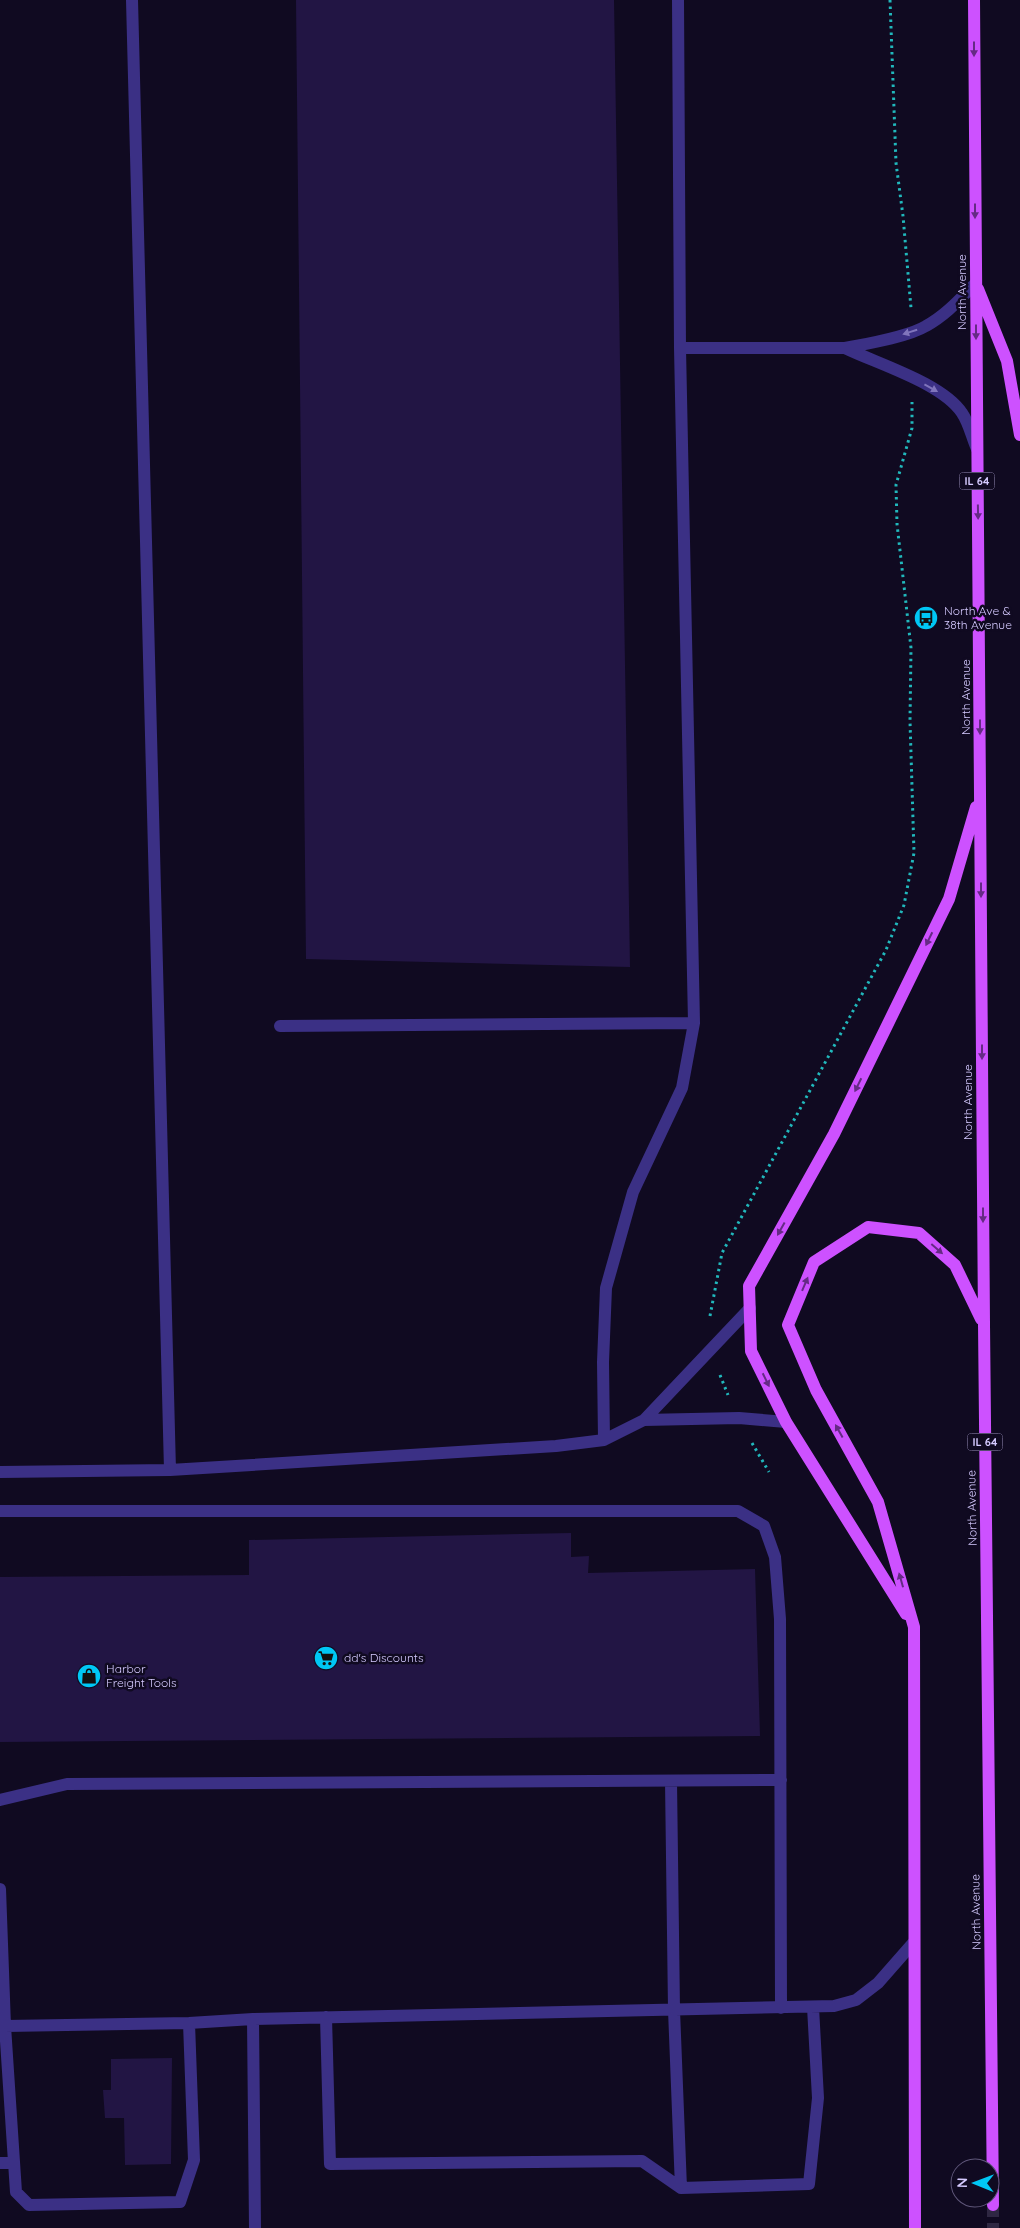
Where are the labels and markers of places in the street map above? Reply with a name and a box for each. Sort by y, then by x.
place label: North Ave & 38th Avenue [944,603,1012,632]
bus stop icon: North Ave & 38th Avenue [913,605,939,631]
supermarket icon: dd's Discounts [313,1645,339,1671]
place label: dd's Discounts [344,1650,424,1665]
place label: Harbor Freight Tools [106,1661,177,1690]
shop icon: Harbor Freight Tools [76,1663,102,1689]

